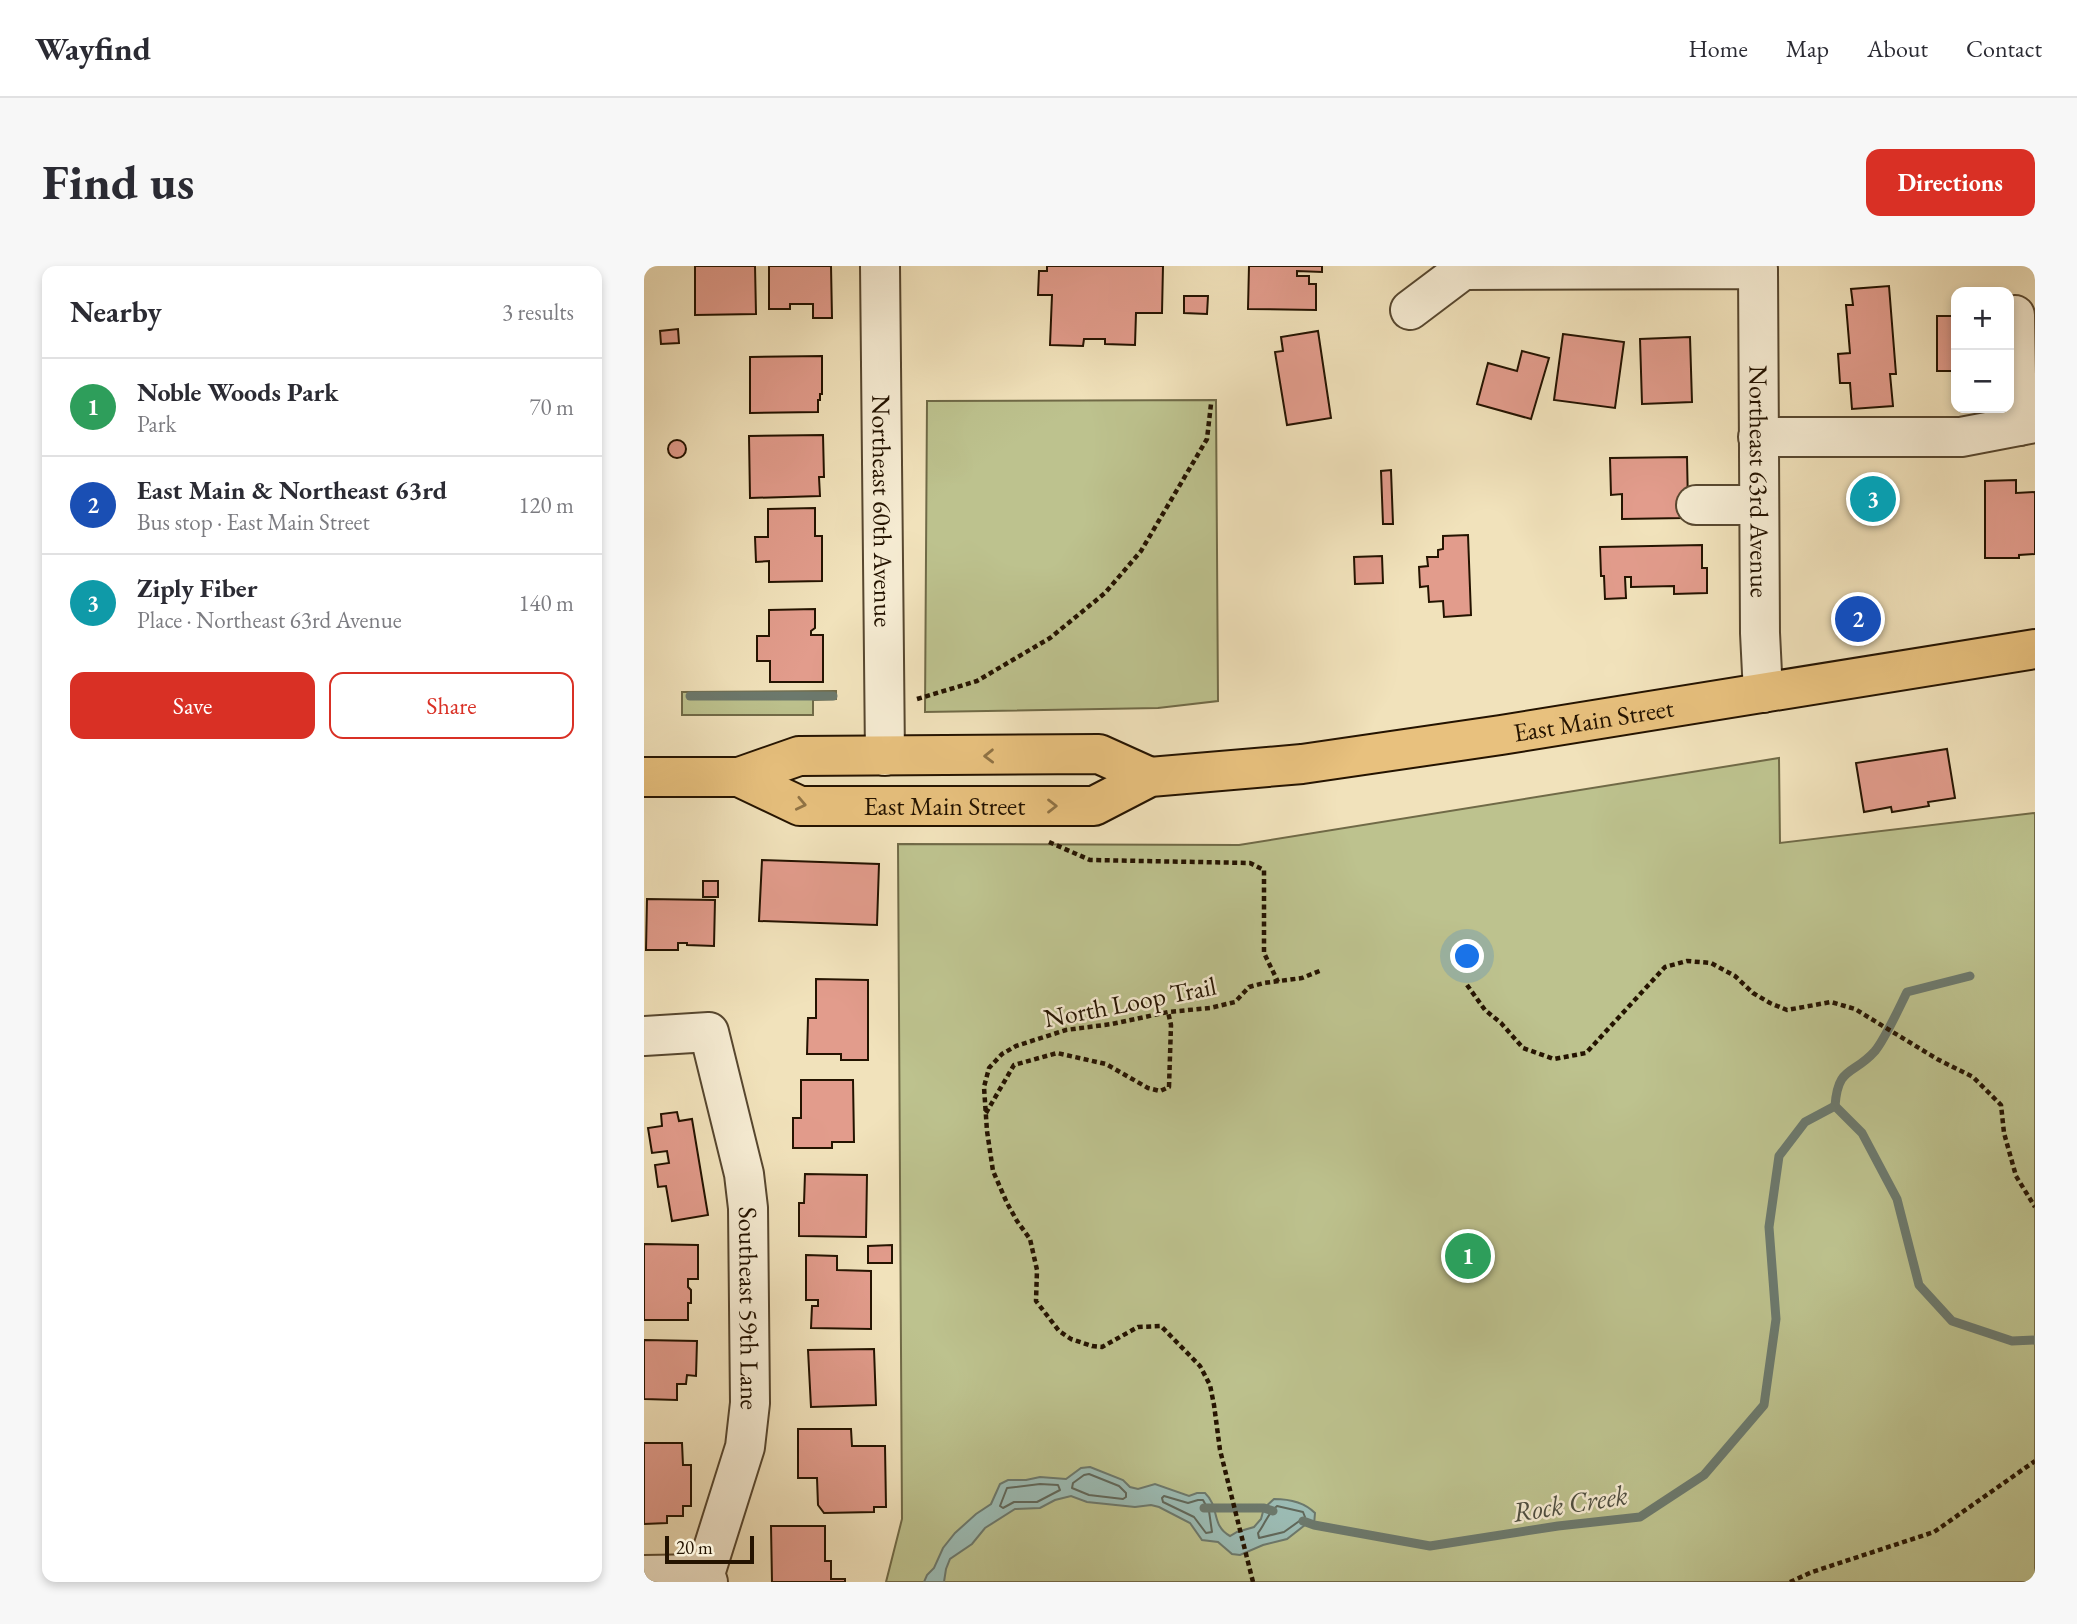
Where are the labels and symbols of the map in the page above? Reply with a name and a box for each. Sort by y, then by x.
street label: Northeast 63rd Avenue [1742,365,1777,598]
street label: Northeast 60th Avenue [864,395,901,627]
pin: 3 [1850,473,1896,525]
pin: 2 [1835,593,1881,645]
street label: East Main Street [1511,690,1676,750]
one-way arrow [983,748,994,763]
street label: East Main Street [863,789,1025,823]
one-way arrow [795,795,807,810]
one-way arrow [1048,798,1058,814]
your location [1450,939,1484,973]
street label: North Loop Trail [1041,969,1219,1035]
street label: Southeast 59th Lane [731,1206,767,1412]
pin: 1 [1445,1230,1491,1282]
water label: Rock Creek [1510,1476,1630,1530]
scale bar [665,1533,754,1565]

